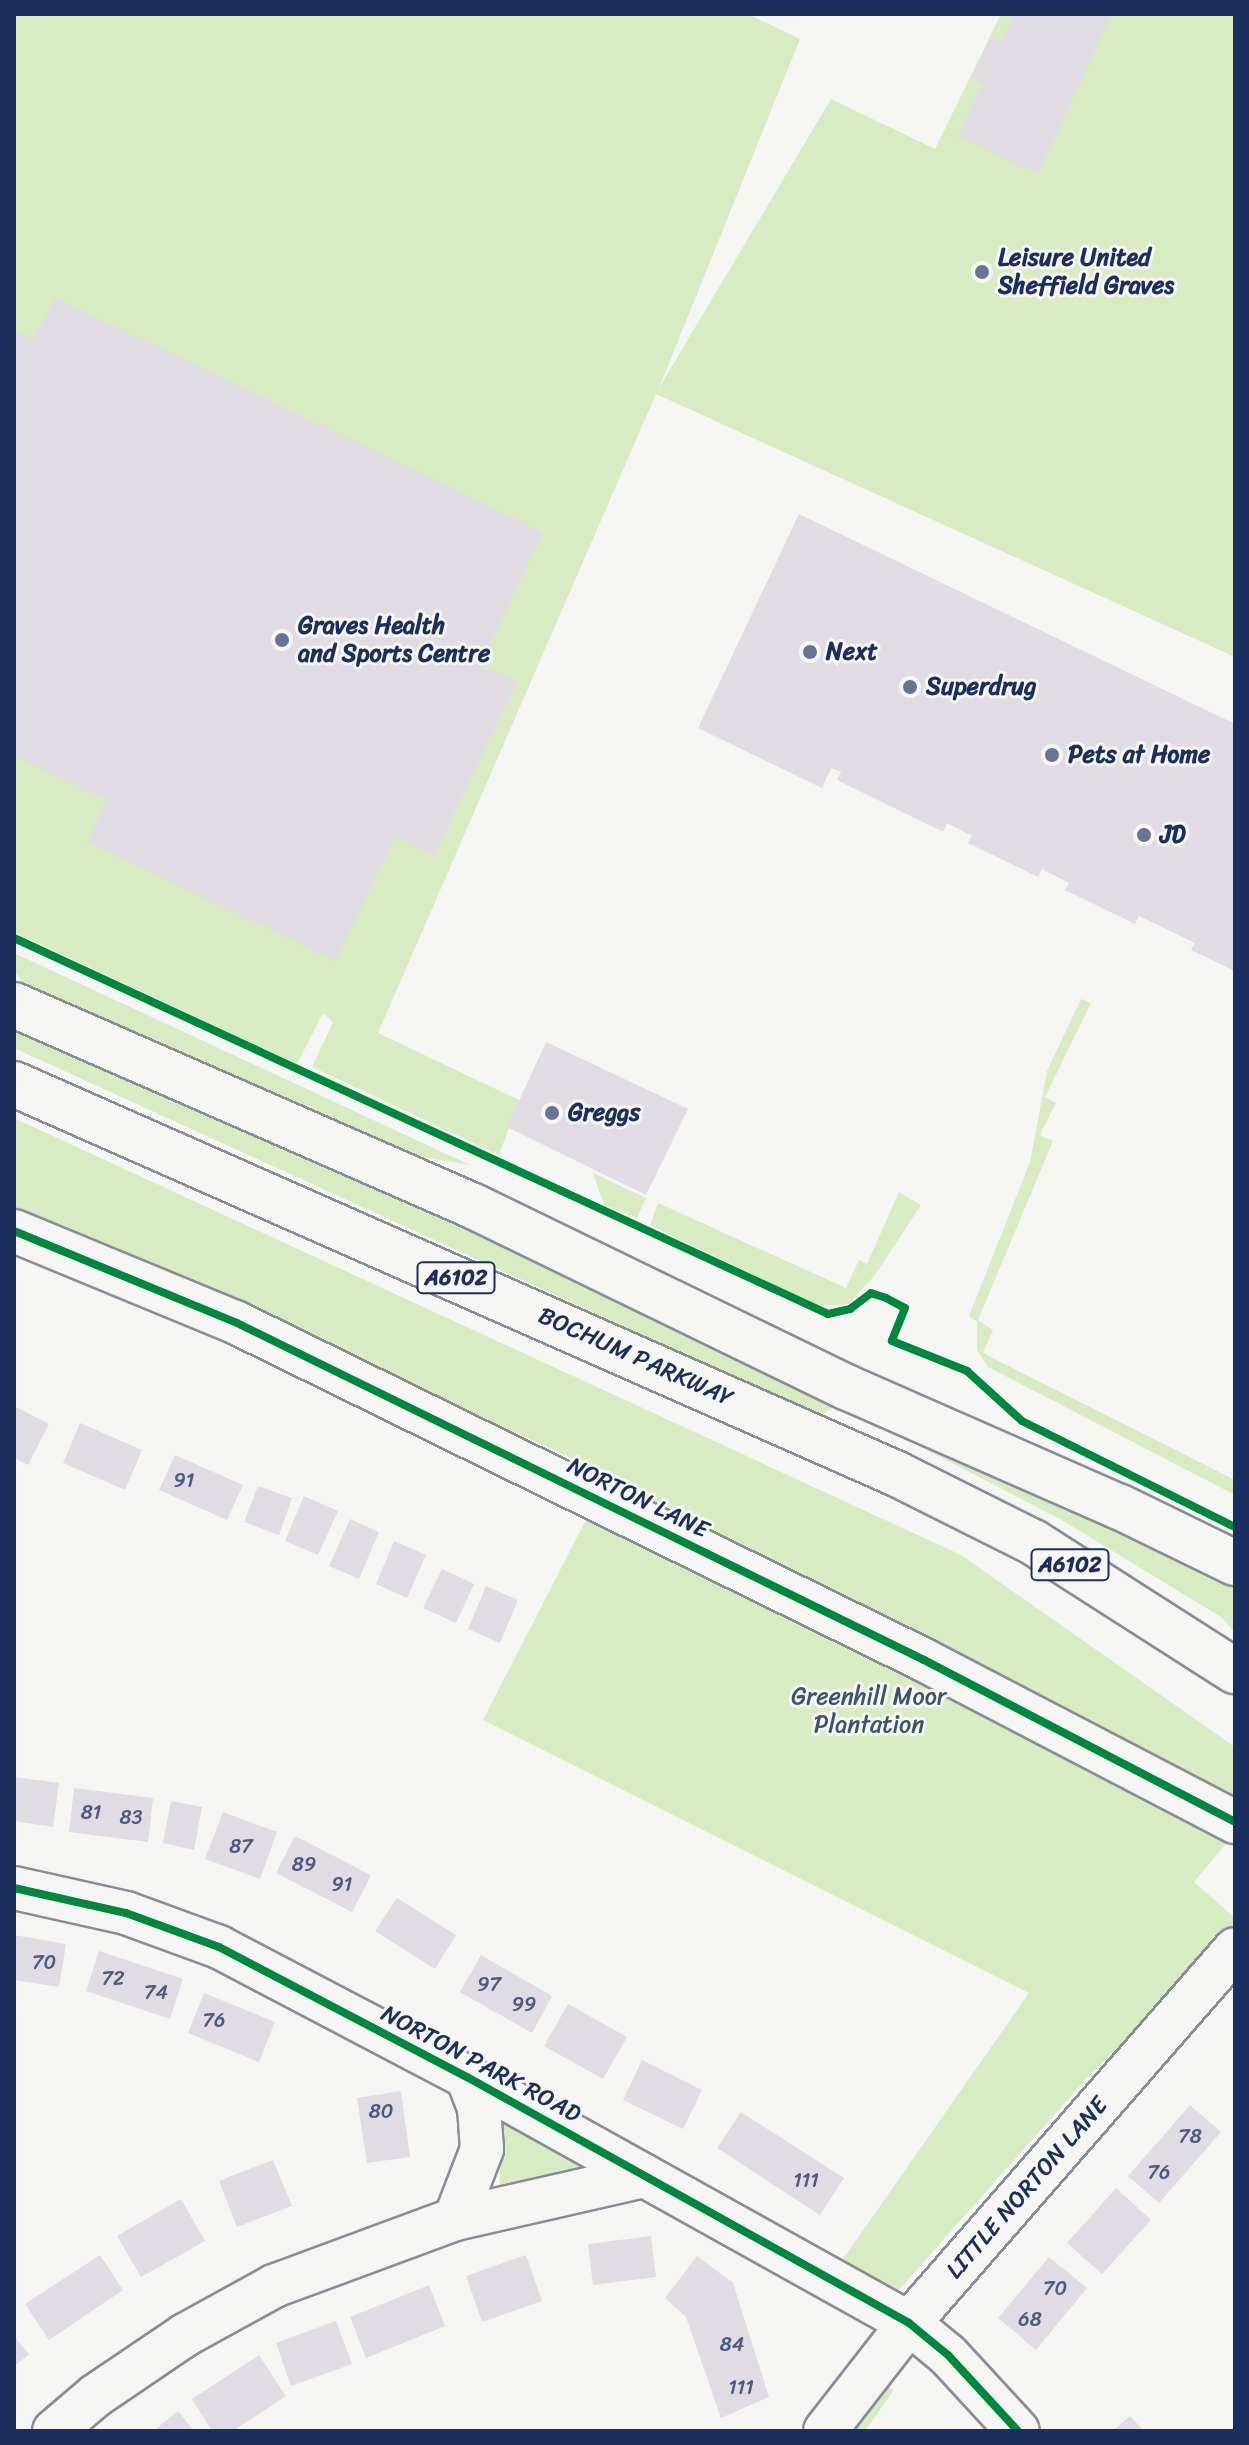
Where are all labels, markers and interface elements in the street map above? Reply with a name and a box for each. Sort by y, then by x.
place label: Leisure United Sheffield Graves [998,244,1174,300]
marker: Leisure United Sheffield Graves [973,263,991,281]
place label: Graves Health and Sports Centre [298,612,492,668]
marker: Graves Health and Sports Centre [273,631,291,649]
place label: Next [826,638,878,666]
marker: Next [801,643,819,661]
place label: Superdrug [926,673,1036,701]
marker: Superdrug [901,678,919,696]
place label: Pets at Home [1068,741,1211,769]
marker: Pets at Home [1043,746,1061,764]
place label: JD [1160,821,1186,849]
marker: JD [1135,826,1153,844]
place label: Greggs [568,1099,640,1127]
marker: Greggs [543,1104,561,1122]
road number: A6102 [416,1260,496,1296]
street label: BOCHUM PARKWAY [536,1302,736,1412]
street label: NORTON LANE [562,1451,714,1545]
house number: 91 [174,1468,194,1492]
road number: A6102 [1030,1547,1110,1583]
park label: Greenhill Moor Plantation [791,1683,947,1739]
house number: 81 [81,1800,101,1824]
house number: 83 [119,1805,143,1829]
house number: 87 [229,1834,253,1858]
house number: 89 [292,1852,316,1876]
house number: 91 [332,1872,352,1896]
house number: 70 [32,1950,56,1974]
house number: 72 [102,1966,124,1990]
house number: 97 [477,1972,501,1996]
house number: 74 [144,1980,168,2004]
house number: 99 [512,1992,536,2016]
street label: NORTON PARK ROAD [377,2000,585,2128]
house number: 76 [203,2008,225,2032]
street label: LITTLE NORTON LANE [941,2092,1113,2284]
house number: 80 [369,2099,393,2123]
house number: 78 [1178,2124,1202,2148]
house number: 76 [1148,2160,1170,2184]
house number: 111 [793,2168,819,2192]
house number: 70 [1043,2276,1067,2300]
house number: 68 [1018,2307,1042,2331]
house number: 84 [720,2332,744,2356]
house number: 111 [728,2375,754,2399]

